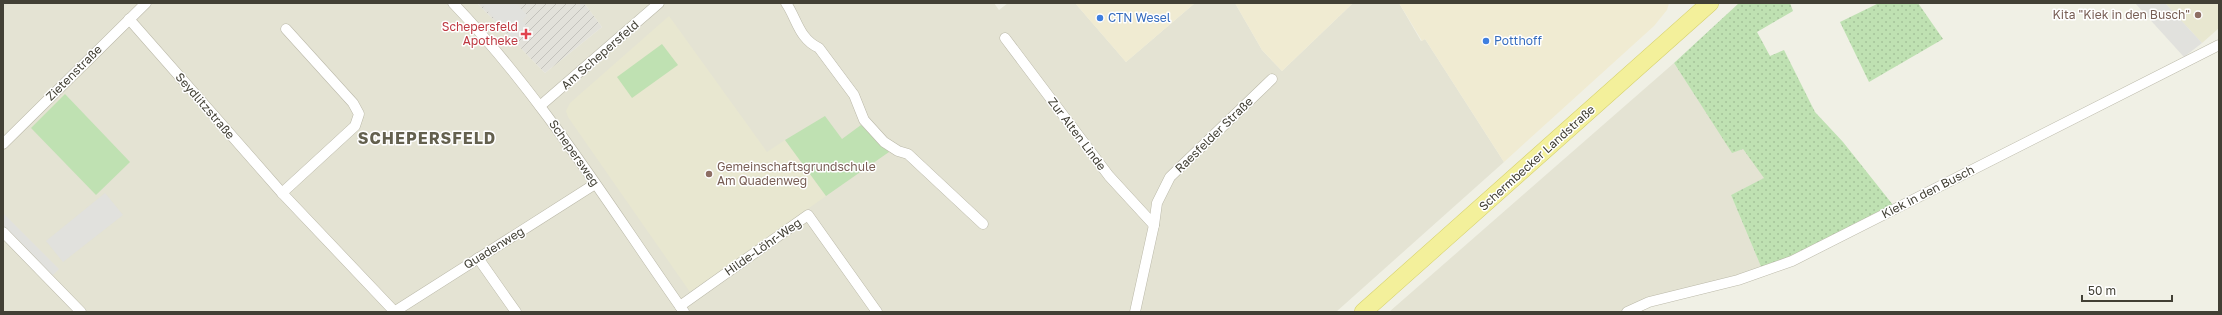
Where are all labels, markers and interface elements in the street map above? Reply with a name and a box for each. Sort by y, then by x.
place label: Kita "Kiek in den Busch" [2053,7,2190,22]
place label: CTN Wesel [1108,10,1171,25]
marker: Kita "Kiek in den Busch" [2193,10,2203,20]
marker: CTN Wesel [1095,13,1105,23]
street label: Am Schepersfeld [558,17,642,92]
place label: Schepersfeld Apotheke [442,19,518,48]
marker: Schepersfeld Apotheke [521,29,531,39]
place label: Potthoff [1494,33,1542,48]
marker: Potthoff [1481,36,1491,46]
street label: Zietenstraße [43,42,105,104]
street label: Seydlitzstraße [173,69,238,142]
street label: Zur Alten Linde [1045,94,1110,173]
street label: Raesfelder Straße [1172,94,1256,176]
street label: Schermbecker Landstraße [1476,102,1598,214]
street label: Schepersweg [546,117,603,189]
district label: SCHEPERSFELD [358,128,496,148]
place label: Gemeinschaftsgrundschule Am Quadenweg [717,159,876,188]
street label: Kiek in den Busch [1879,162,1977,221]
marker: Gemeinschaftsgrundschule Am Quadenweg [704,169,714,179]
street label: Hilde-Löhr-Weg [721,215,804,279]
street label: Quadenweg [461,223,527,272]
scale bar [2082,277,2172,303]
text: 50 m [2088,283,2116,298]

